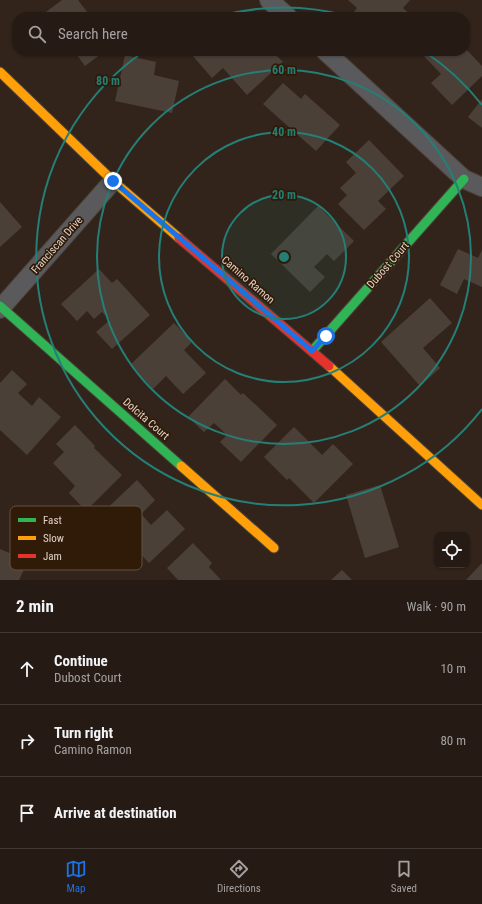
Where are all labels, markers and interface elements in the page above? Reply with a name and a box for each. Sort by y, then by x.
search box [12,12,470,56]
icon: search [26,23,48,45]
text: Search here [58,25,128,43]
text: 60 m [272,63,296,77]
text: 80 m [96,74,120,88]
text: 40 m [272,125,296,139]
route end [104,172,122,190]
text: 20 m [272,188,296,202]
street label: Franciscan Drive [29,214,85,276]
street label: Dubost Court [364,239,412,291]
centre of rings [277,250,291,264]
street label: Camino Ramon [219,253,277,307]
route start [317,327,335,345]
street label: Dolcita Court [120,395,172,443]
legend [10,506,142,570]
text: Fast [43,514,62,527]
text: Slow [43,532,64,545]
map controls [434,532,470,568]
button: locate [434,532,470,568]
text: Jam [43,550,62,563]
text: 2 min [16,596,54,616]
text: Walk · 90 m [406,599,466,614]
text: Continue [54,652,108,670]
icon: ahead [16,658,38,680]
text: 10 m [440,661,466,676]
text: Dubost Court [54,670,122,685]
text: Turn right [54,724,113,742]
icon: right [16,730,38,752]
text: 80 m [440,733,466,748]
text: Camino Ramon [54,742,132,757]
icon: arrive [16,802,38,824]
text: Arrive at destination [54,804,177,822]
tab: Map [65,858,87,895]
tab: Directions [217,858,261,895]
tab: Saved [391,858,417,895]

